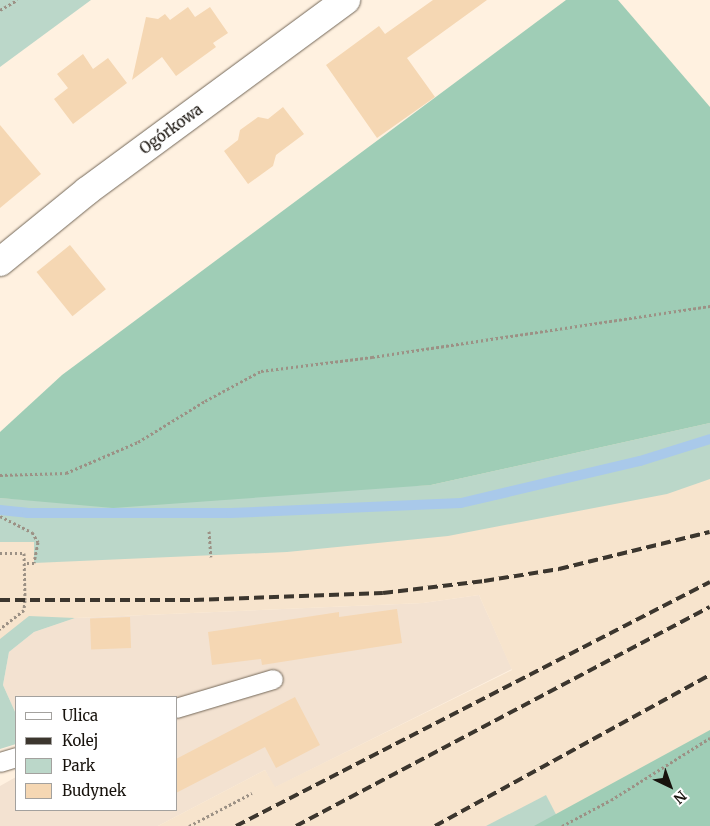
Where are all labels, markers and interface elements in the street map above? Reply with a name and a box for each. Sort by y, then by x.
street label: Ogórkowa [136,100,206,158]
legend [15,696,178,811]
text: Ulica [62,706,98,725]
text: Kolej [62,731,98,750]
text: Park [62,756,95,775]
north arrow [645,761,695,811]
text: Budynek [62,781,126,800]
text: N [670,787,690,808]

